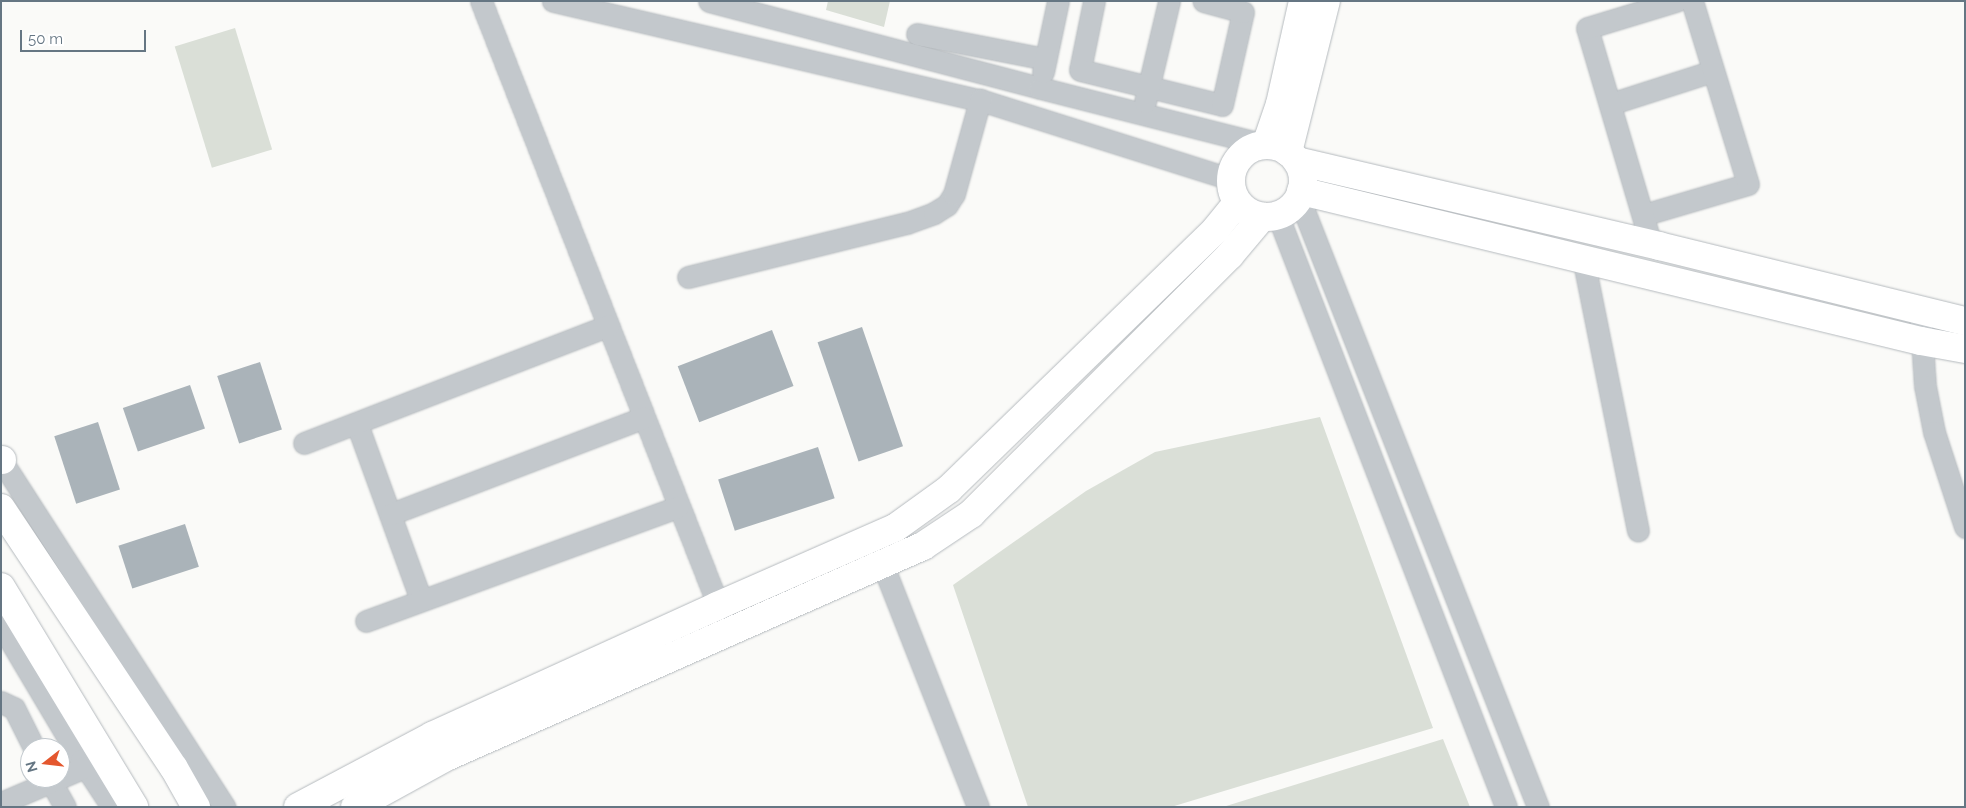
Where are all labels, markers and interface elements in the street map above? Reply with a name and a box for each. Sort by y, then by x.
scale bar [22,20,149,52]
text: 50 m [28,30,63,48]
north arrow [20,738,70,788]
text: N [22,760,41,774]

